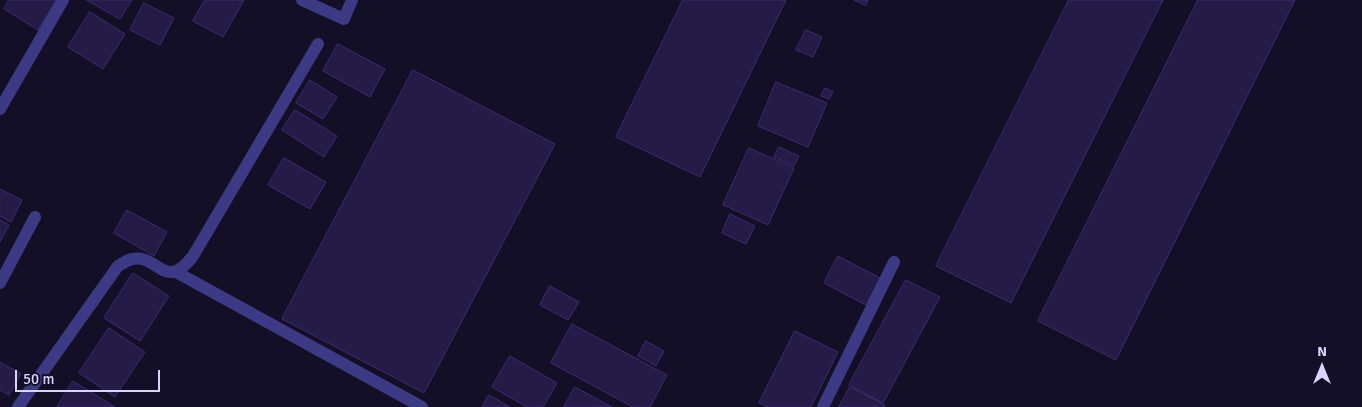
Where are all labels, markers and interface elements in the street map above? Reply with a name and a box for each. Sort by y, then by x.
north arrow [1297,342,1347,392]
text: N [1317,343,1327,360]
scale bar [18,360,162,392]
text: 50 m [23,370,54,388]

